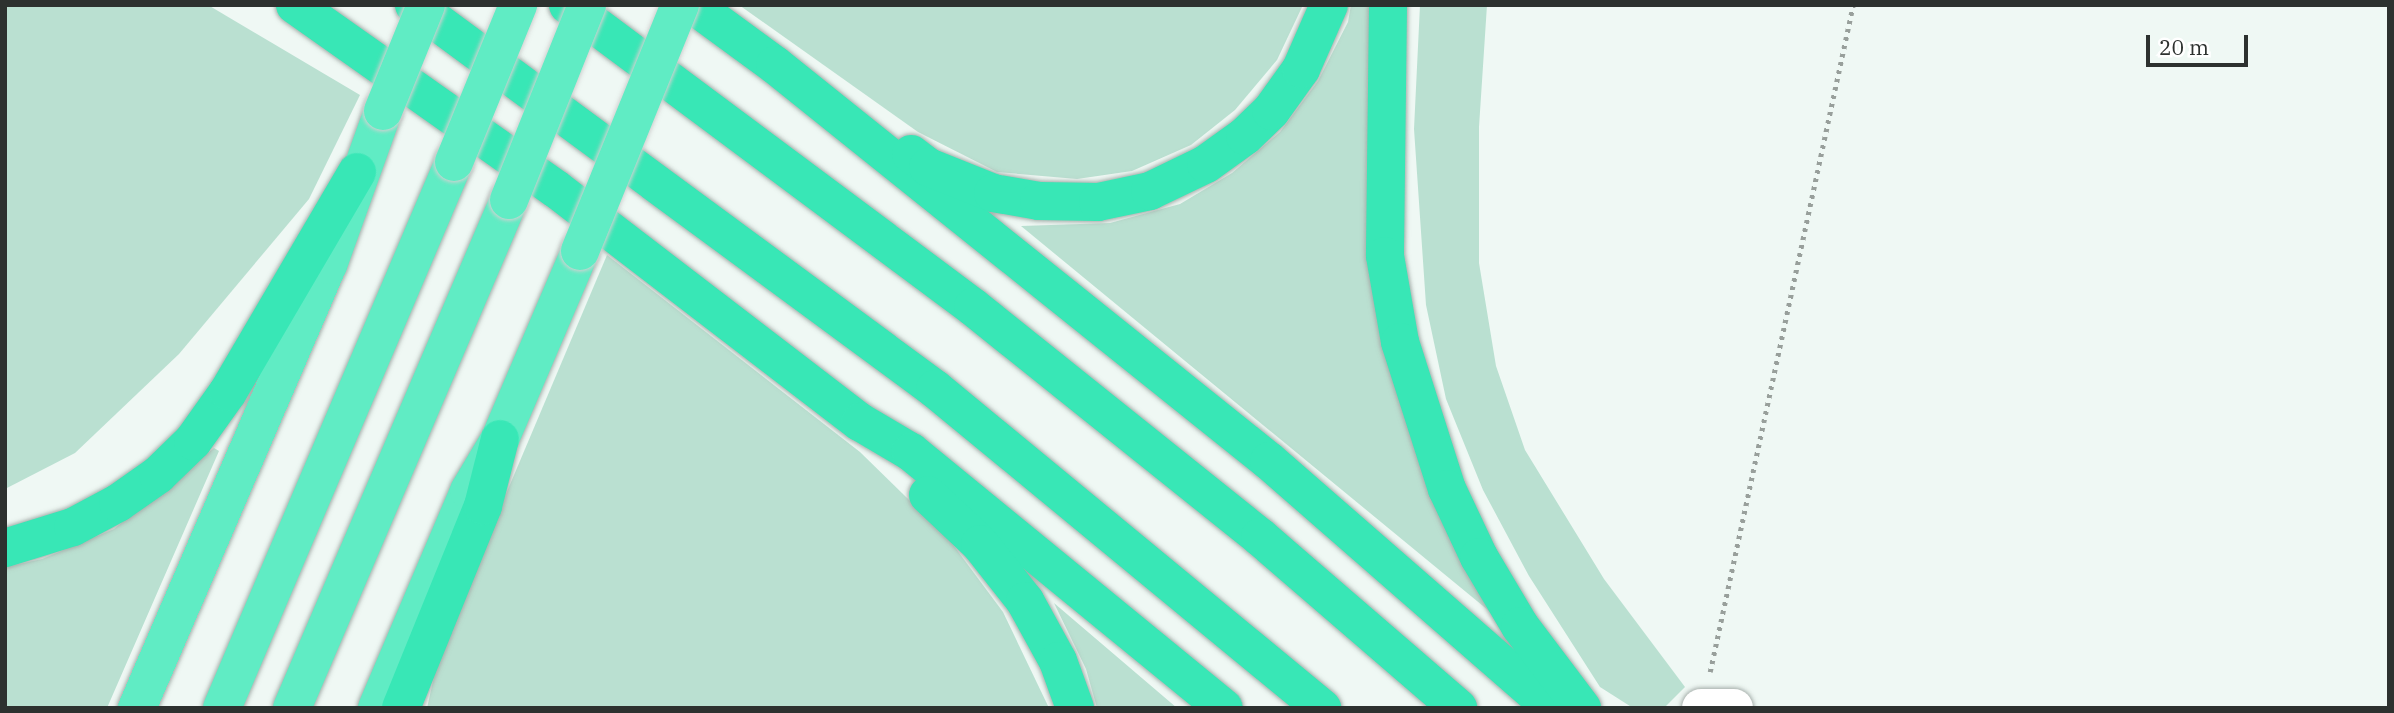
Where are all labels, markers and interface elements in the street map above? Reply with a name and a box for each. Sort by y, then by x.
scale bar [2149,21,2250,65]
text: 20 m [2159,33,2209,61]

